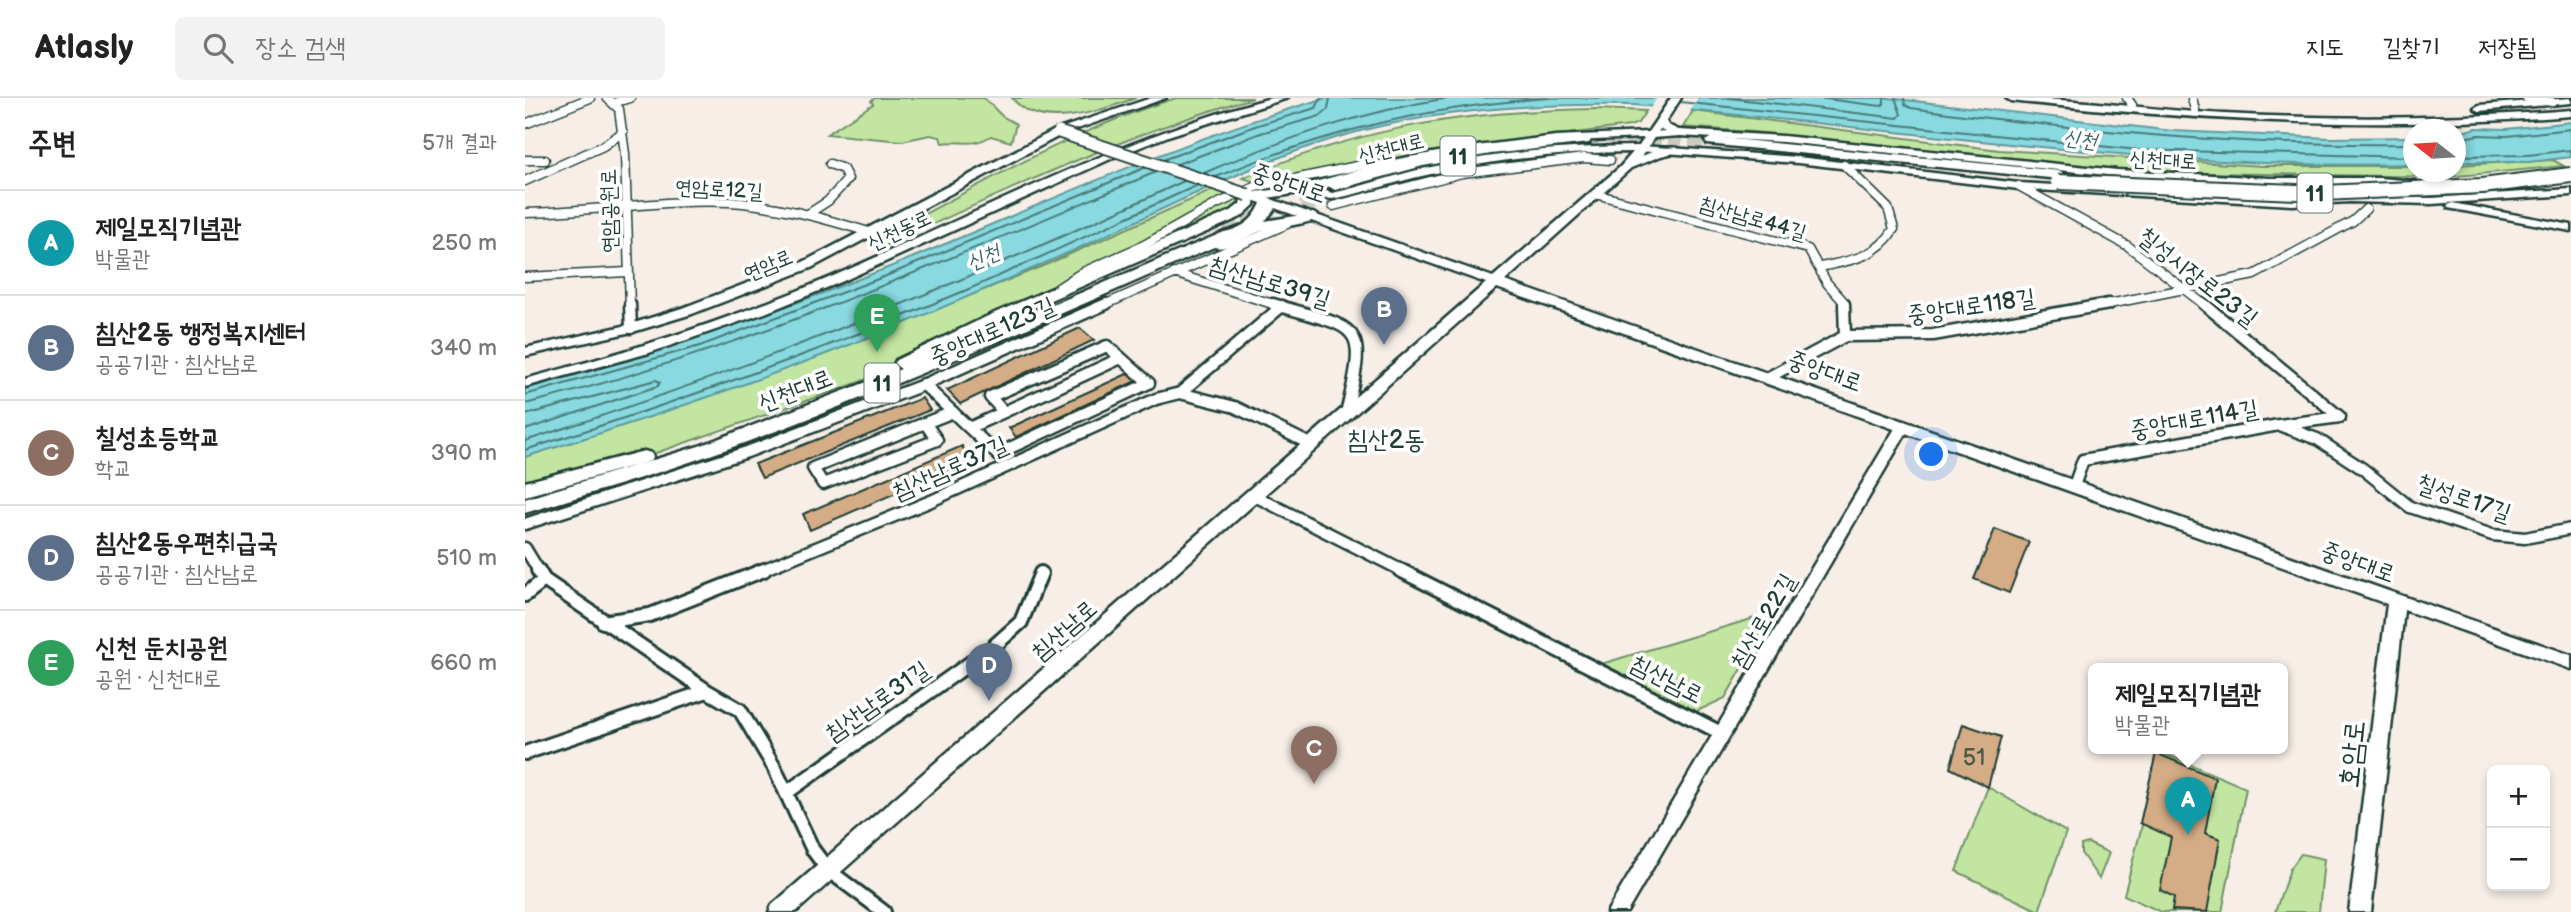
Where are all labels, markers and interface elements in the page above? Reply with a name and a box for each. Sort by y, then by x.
search box [175,17,665,80]
text: Atlasly [35,28,133,68]
icon: search [199,29,237,67]
text: 장소 검색 [255,33,346,64]
text: 지도 [2306,33,2344,62]
text: 길찾기 [2382,33,2440,62]
text: 저장됨 [2478,33,2536,62]
north arrow [2403,119,2466,182]
water label: 신천 [2061,125,2100,155]
text: 주변 [28,126,76,162]
street label: 신천대로 [1355,128,1427,169]
text: 5개 결과 [422,129,497,157]
road number: 11 [1441,137,1475,176]
street label: 신천대로 [2129,146,2197,175]
street label: 중앙대로 [1248,157,1330,210]
street label: 연암공원로 [596,169,623,253]
road number: 11 [2297,174,2333,212]
street label: 연암로12길 [674,175,764,204]
street label: 침산남로44길 [1696,191,1809,246]
street label: 신천동로 [863,205,935,256]
text: 제일모직기념관 [95,213,241,244]
street label: 칠성시장로23길 [2132,222,2263,333]
text: A [44,229,58,257]
text: 250 m [431,229,497,257]
water label: 신천 [963,239,1006,276]
street label: 연암로 [740,244,796,287]
text: 박물관 [95,245,151,273]
street label: 침산남로39길 [1206,250,1334,315]
street label: 중앙대로118길 [1905,283,2037,330]
pin: B [1361,287,1407,345]
street label: 중앙대로123길 [925,291,1059,372]
pin: E [854,294,900,352]
text: 침산2동 행정복지센터 [95,318,306,349]
text: B [43,334,59,362]
text: 340 m [430,334,497,362]
street label: 중앙대로 [1784,345,1866,398]
text: 공공기관 · 침산남로 [95,350,258,378]
street label: 신천대로 [754,363,836,418]
road number: 11 [865,364,899,402]
street label: 중앙대로114길 [2128,394,2261,445]
text: 칠성초등학교 [95,423,221,454]
district label: 침산2동 [1347,425,1425,456]
street label: 침산남로37길 [888,430,1012,507]
your location [1914,437,1948,471]
text: C [43,439,59,467]
text: 390 m [431,439,497,467]
text: 학교 [95,455,132,483]
street label: 칠성로17길 [2413,469,2515,528]
text: 침산2동우편취급국 [95,528,278,559]
street label: 중앙대로 [2317,536,2399,589]
text: D [43,544,59,572]
text: 510 m [436,544,497,572]
text: 공공기관 · 침산남로 [95,560,258,588]
street label: 침산로22길 [1724,568,1802,674]
street label: 침산남로 [1026,594,1103,667]
text: 신천 둔치공원 [95,633,228,664]
pin: D [966,643,1012,701]
text: E [44,649,58,677]
text: 660 m [430,649,497,677]
street label: 침산남로 [1626,649,1708,710]
street label: 침산남로31길 [820,655,935,748]
popup [2088,663,2288,754]
text: 공원 · 신천대로 [95,665,221,693]
text: 제일모직기념관 [2115,679,2261,710]
text: 박물관 [2115,711,2170,739]
street label: 호암로 [2333,719,2372,789]
pin: C [1291,726,1337,784]
house number: 51 [1962,743,1986,772]
map controls [2487,765,2550,891]
button: + [2487,765,2550,828]
pin: A [2165,777,2211,835]
button: − [2487,828,2550,891]

